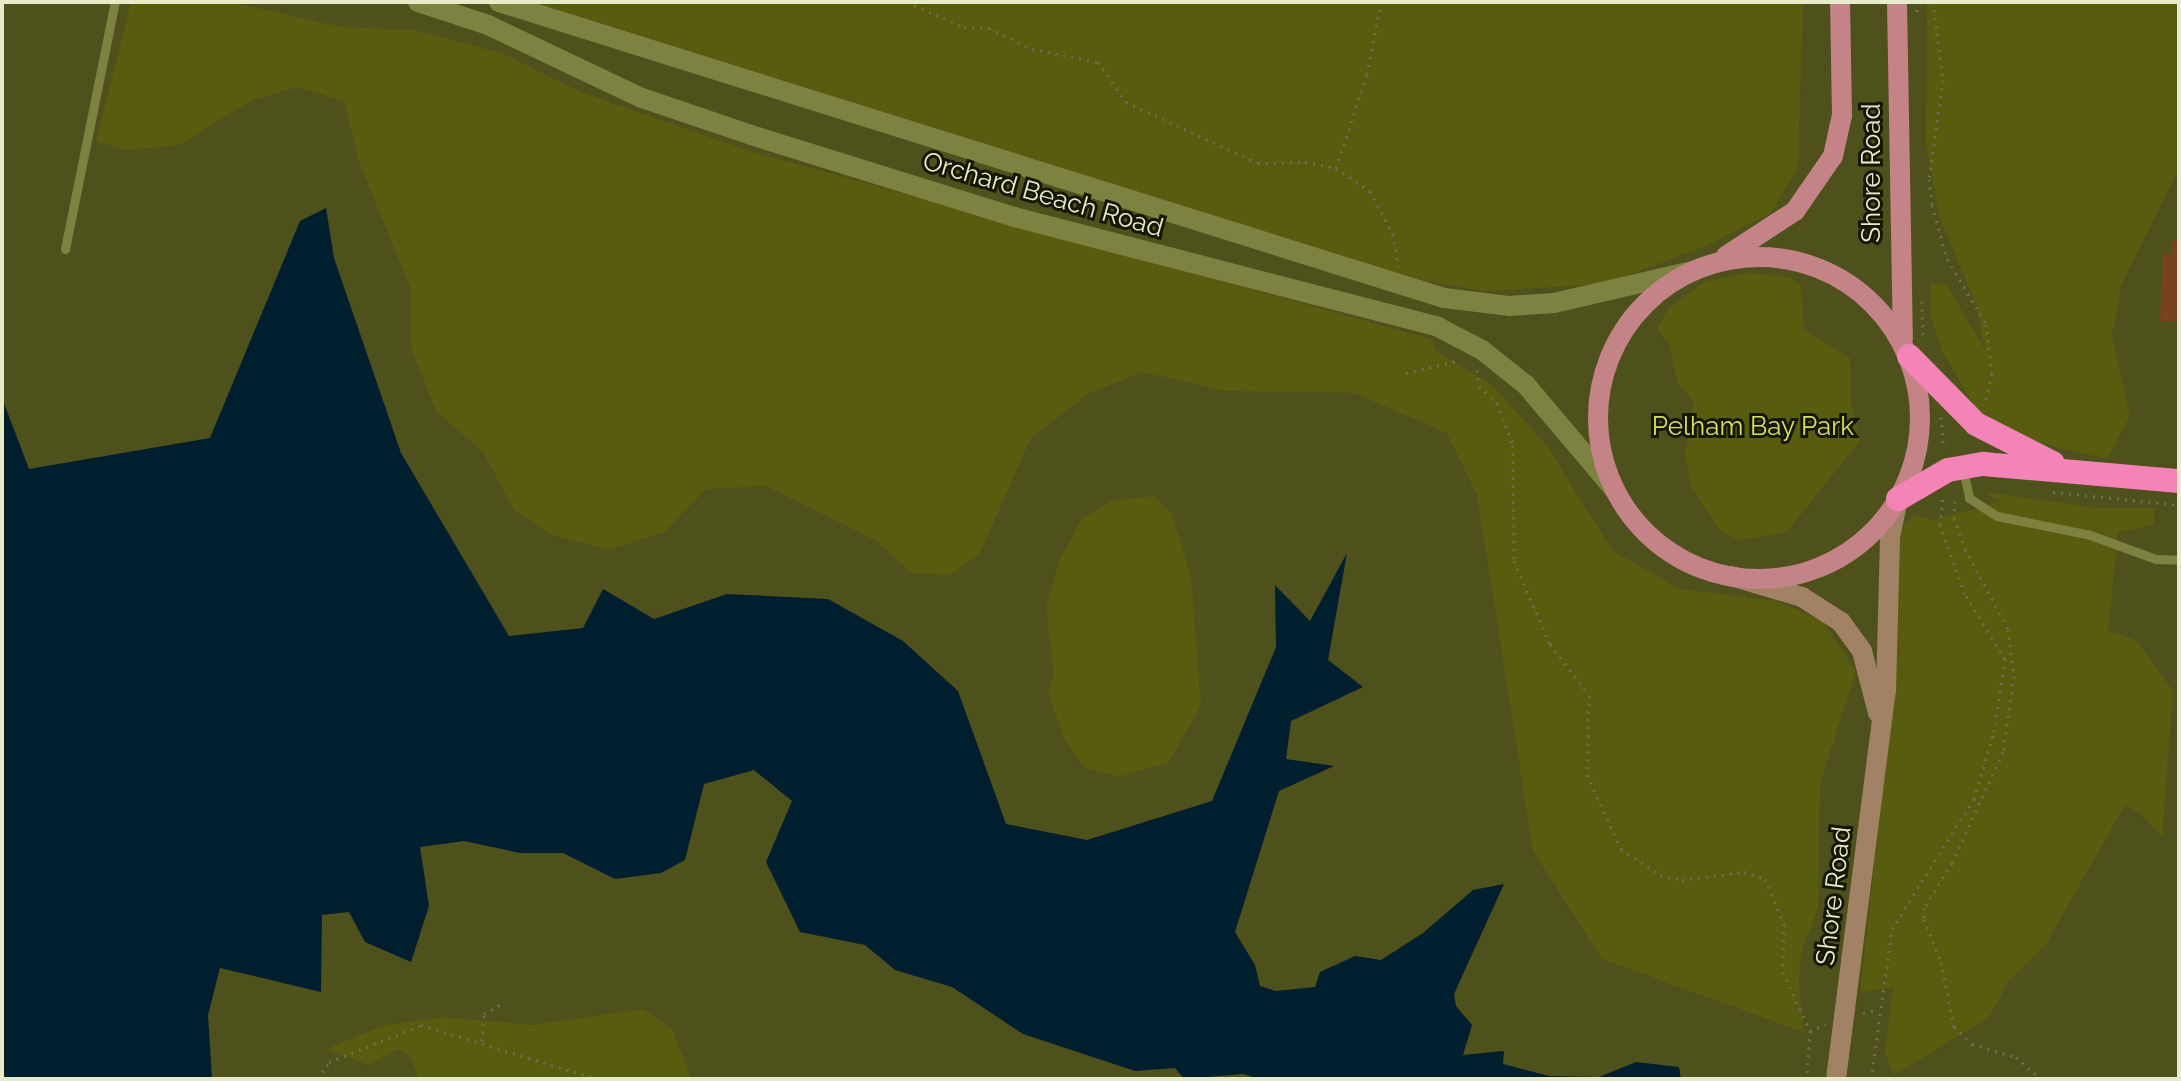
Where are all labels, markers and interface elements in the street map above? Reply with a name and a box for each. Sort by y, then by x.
street label: Shore Road [1856,103,1888,243]
street label: Orchard Beach Road [919,146,1167,244]
park label: Pelham Bay Park [1651,411,1855,443]
street label: Shore Road [1810,825,1858,967]

